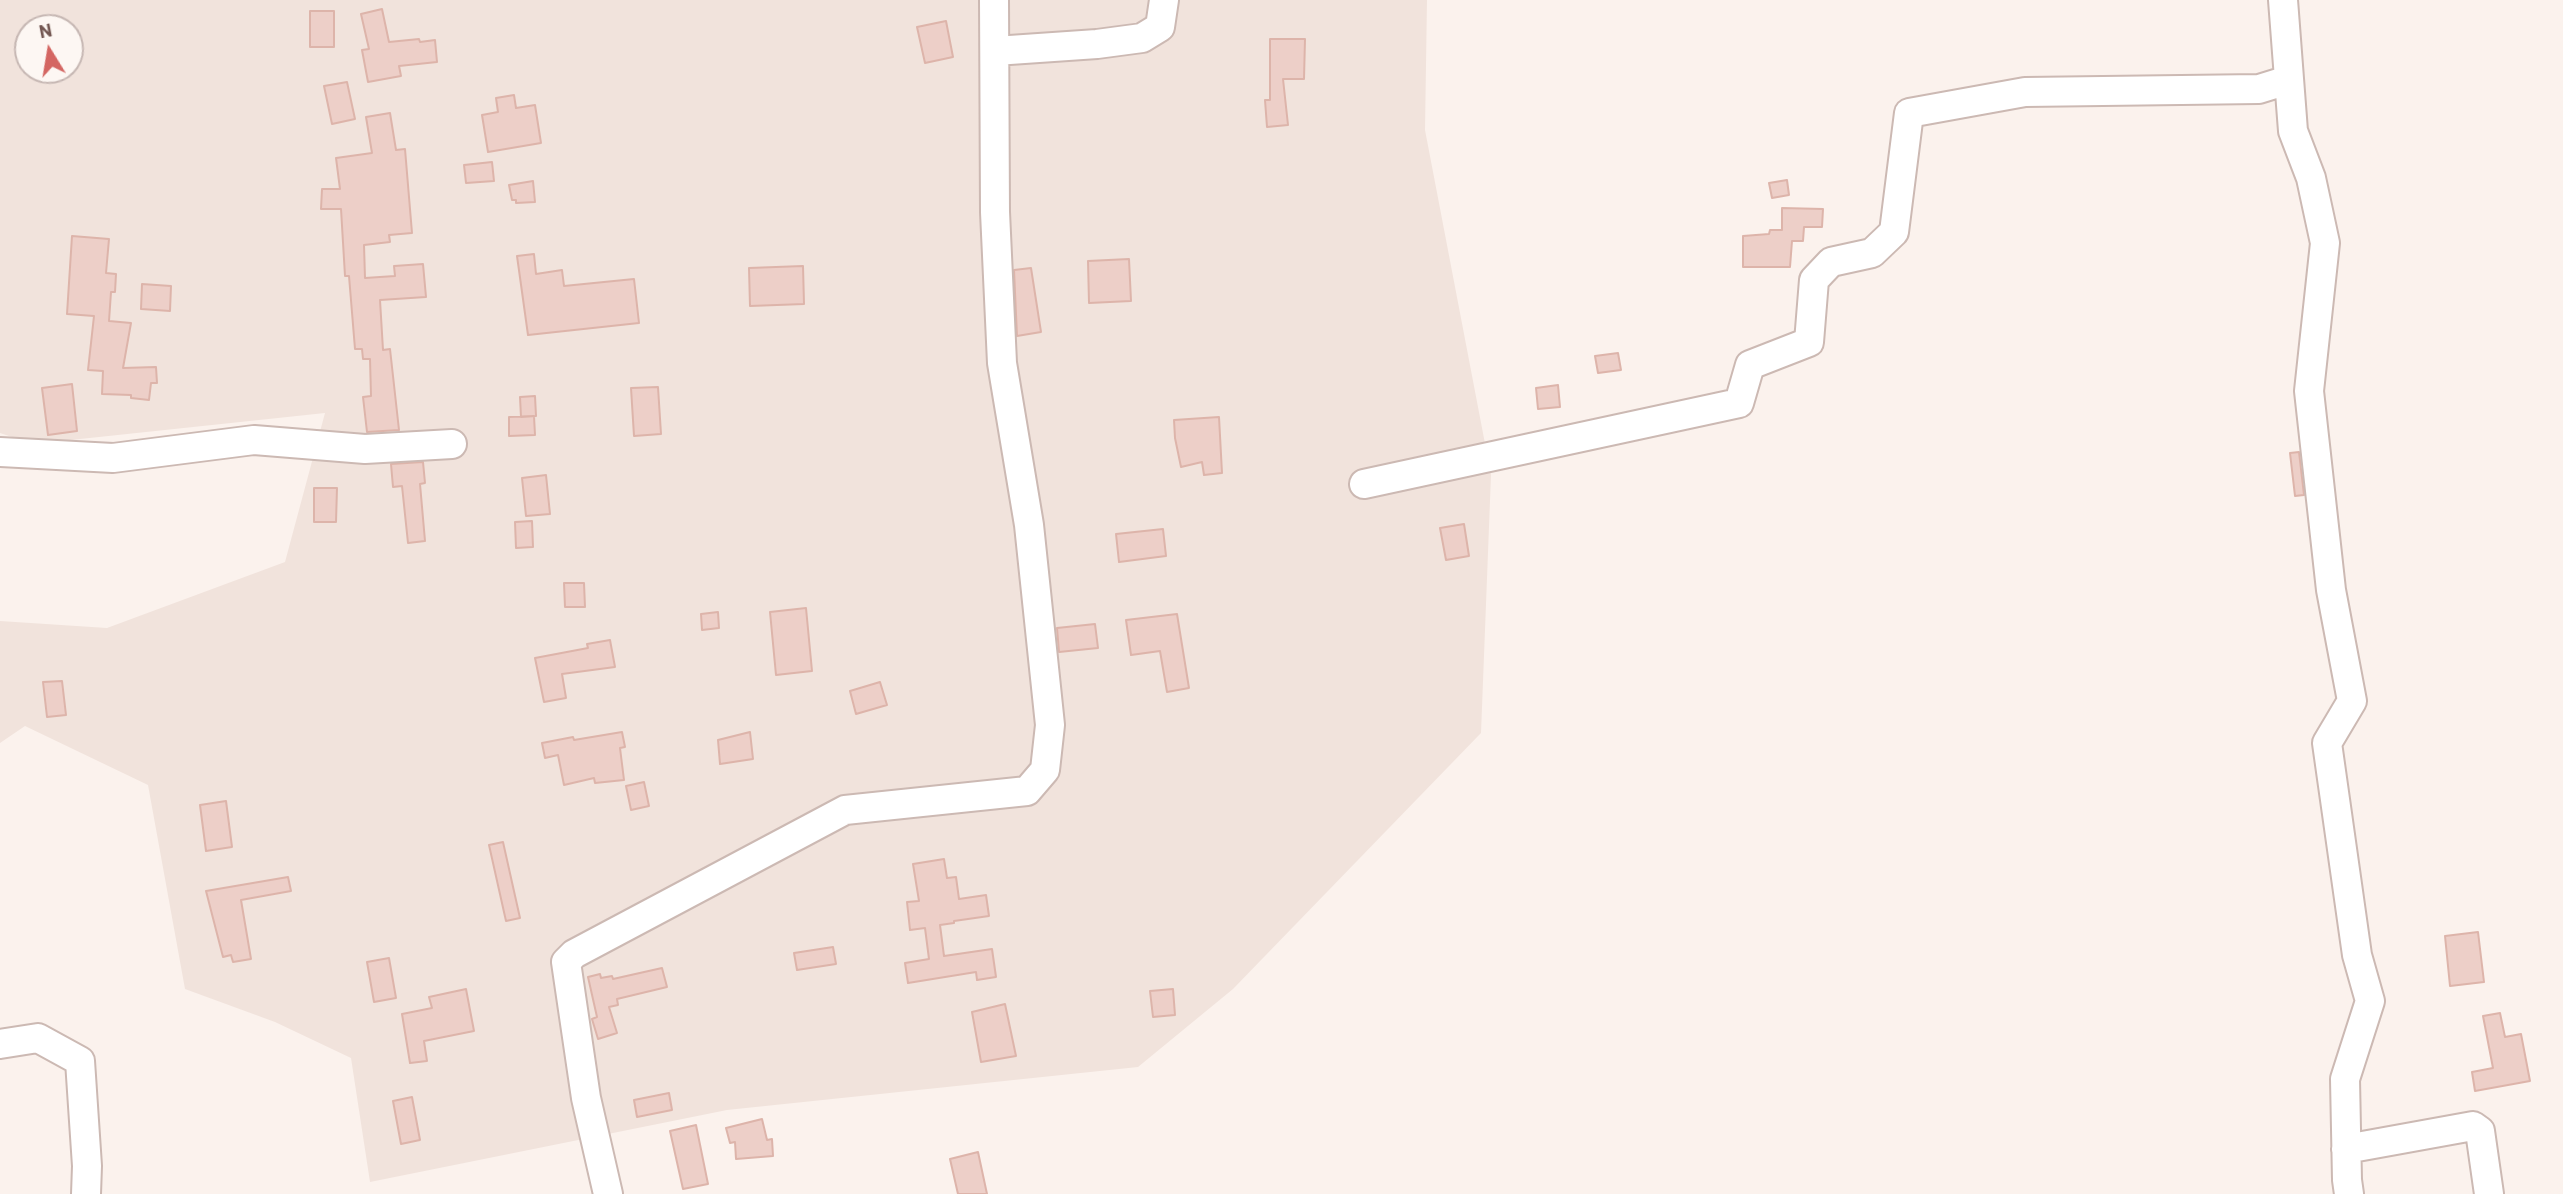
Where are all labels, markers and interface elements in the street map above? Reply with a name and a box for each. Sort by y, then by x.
north arrow [14,14,84,84]
text: N [37,17,54,42]

